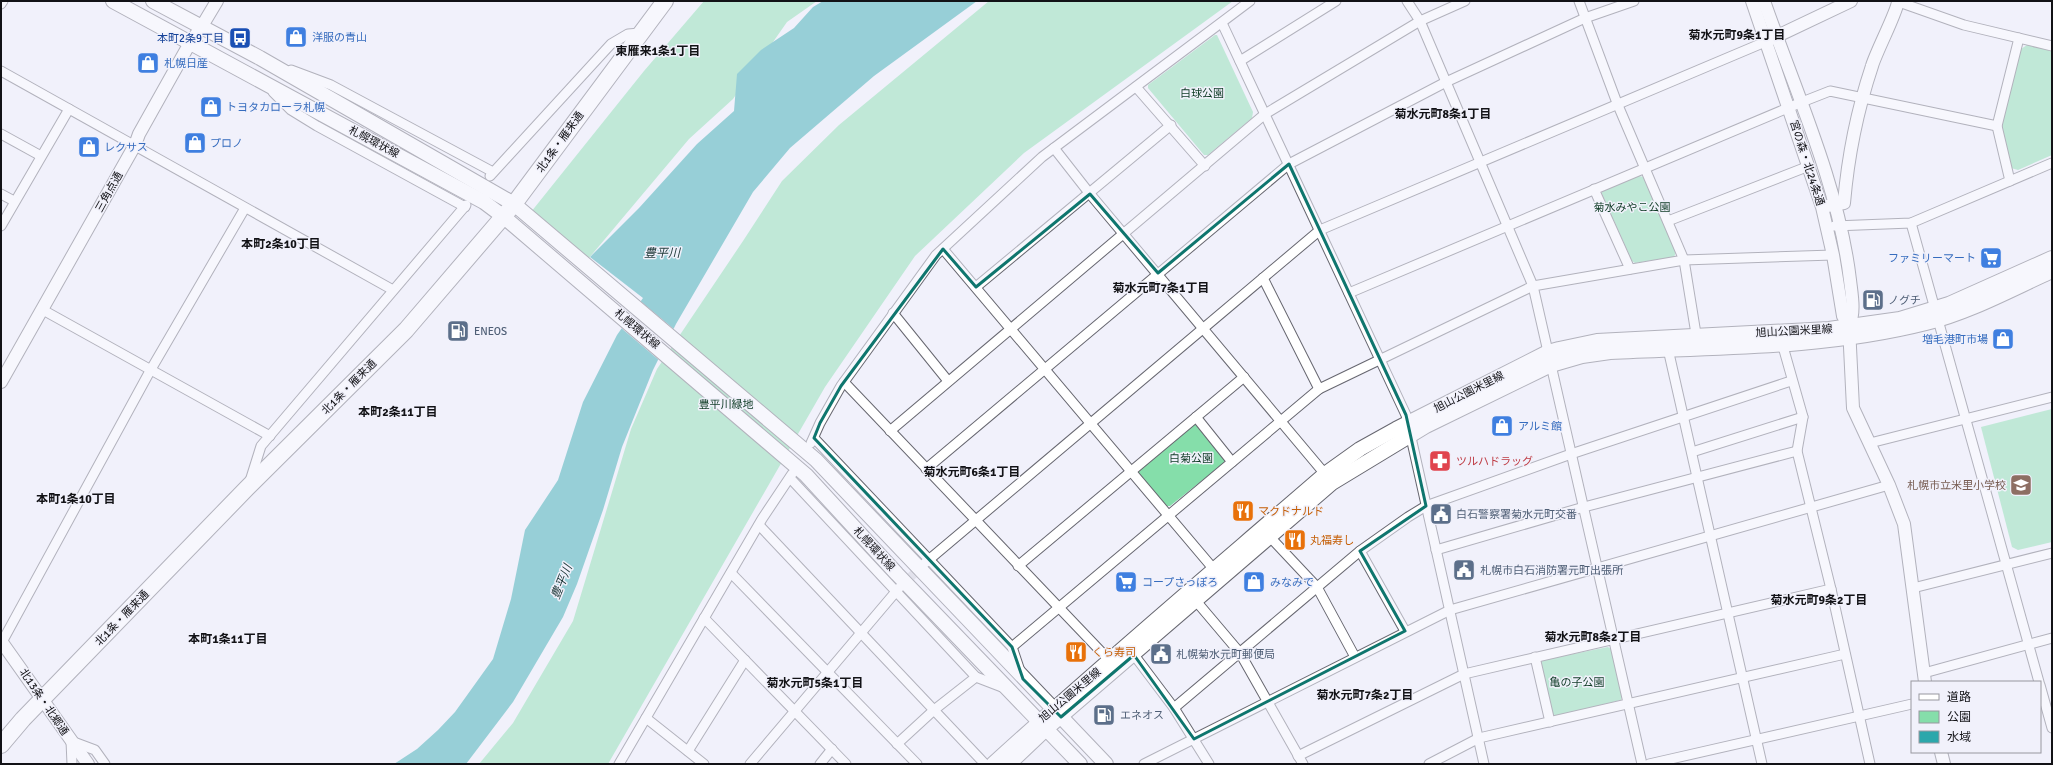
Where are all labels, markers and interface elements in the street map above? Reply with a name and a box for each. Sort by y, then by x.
shop icon: 洋服の青山 [283,24,309,50]
bus stop icon: 本町2条9丁目 [227,25,253,51]
district label: 菊水元町9条1丁目 [1689,28,1785,43]
place label: 洋服の青山 [312,31,367,44]
place label: 本町2条9丁目 [157,32,224,45]
district label: 東雁来1条1丁目 [616,44,700,59]
shop icon: 札幌日産 [135,50,161,76]
place label: 札幌日産 [164,57,208,70]
park label: 白球公園 [1180,87,1224,100]
shop icon: トヨタカローラ札幌 [198,94,224,120]
place label: トヨタカローラ札幌 [226,101,325,114]
district label: 菊水元町8条1丁目 [1395,107,1491,122]
street label: 北1条・雁来通 [534,109,586,175]
street label: 宮の森・北24条通 [1787,119,1827,207]
street label: 札幌環状線 [347,123,401,161]
shop icon: プロノ [182,130,208,156]
shop icon: レクサス [76,134,102,160]
place label: プロノ [210,137,243,150]
place label: レクサス [104,141,148,154]
street label: 三角点通 [93,170,125,214]
park label: 菊水みやこ公園 [1594,201,1671,214]
district label: 本町2条10丁目 [241,237,321,252]
supermarket icon: ファミリーマート [1978,245,2004,271]
water label: 豊平川 [644,246,682,261]
place label: ファミリーマート [1888,252,1976,265]
district label: 菊水元町7条1丁目 [1113,281,1209,296]
fuel station icon: ノグチ [1860,287,1886,313]
place label: ノグチ [1888,294,1921,307]
street label: 札幌環状線 [612,306,662,352]
fuel station icon: ENEOS [445,318,471,344]
street label: 旭山公園米里線 [1755,322,1833,340]
place label: ENEOS [474,325,507,338]
shop icon: 増毛港町市場 [1990,326,2016,352]
place label: 増毛港町市場 [1922,333,1988,346]
street label: 北1条・雁来通 [319,357,379,417]
street label: 旭山公園米里線 [1432,369,1506,415]
park label: 豊平川緑地 [699,398,754,411]
district label: 本町2条11丁目 [358,405,438,420]
shop icon: アルミ館 [1489,413,1515,439]
place label: アルミ館 [1518,420,1562,433]
pharmacy icon: ツルハドラッグ [1427,448,1453,474]
park label: 白菊公園 [1169,452,1213,465]
place label: ツルハドラッグ [1456,455,1533,468]
district label: 菊水元町6条1丁目 [924,465,1020,480]
school or university icon: 札幌市立米里小学校 [2008,472,2034,498]
place label: 札幌市立米里小学校 [1907,479,2006,492]
district label: 本町1条10丁目 [36,492,116,507]
restaurant icon: マクドナルド [1230,498,1256,524]
public building icon: 白石警察署菊水元町交番 [1428,501,1454,527]
place label: マクドナルド [1258,505,1324,518]
place label: 白石警察署菊水元町交番 [1456,508,1577,521]
street label: 札幌環状線 [850,524,898,574]
restaurant icon: 丸福寿し [1282,527,1308,553]
place label: 丸福寿し [1310,534,1354,547]
public building icon: 札幌市白石消防署元町出張所 [1451,557,1477,583]
water label: 豊平川 [548,561,576,602]
place label: 札幌市白石消防署元町出張所 [1480,564,1624,577]
supermarket icon: コープさっぽろ [1113,569,1139,595]
shop icon: みなみで [1241,569,1267,595]
place label: コープさっぽろ [1142,576,1218,589]
place label: みなみで [1270,576,1314,589]
street label: 北1条・雁来通 [92,588,152,648]
district label: 菊水元町9条2丁目 [1771,593,1867,608]
district label: 菊水元町8条2丁目 [1545,630,1641,645]
district label: 本町1条11丁目 [188,632,268,647]
restaurant icon: くら寿司 [1063,639,1089,665]
public building icon: 札幌菊水元町郵便局 [1148,641,1174,667]
place label: くら寿司 [1092,646,1136,659]
place label: 札幌菊水元町郵便局 [1176,648,1275,661]
street label: 旭山公園米里線 [1036,665,1104,725]
street label: 北13条・北郷通 [17,666,71,738]
district label: 菊水元町5条1丁目 [767,676,863,691]
park label: 亀の子公園 [1550,676,1605,689]
legend [1911,681,2041,753]
district label: 菊水元町7条2丁目 [1317,688,1413,703]
text: 道路 [1947,690,1971,705]
fuel station icon: エネオス [1091,702,1117,728]
place label: エネオス [1120,709,1164,722]
text: 公園 [1947,710,1971,725]
text: 水域 [1947,730,1971,745]

